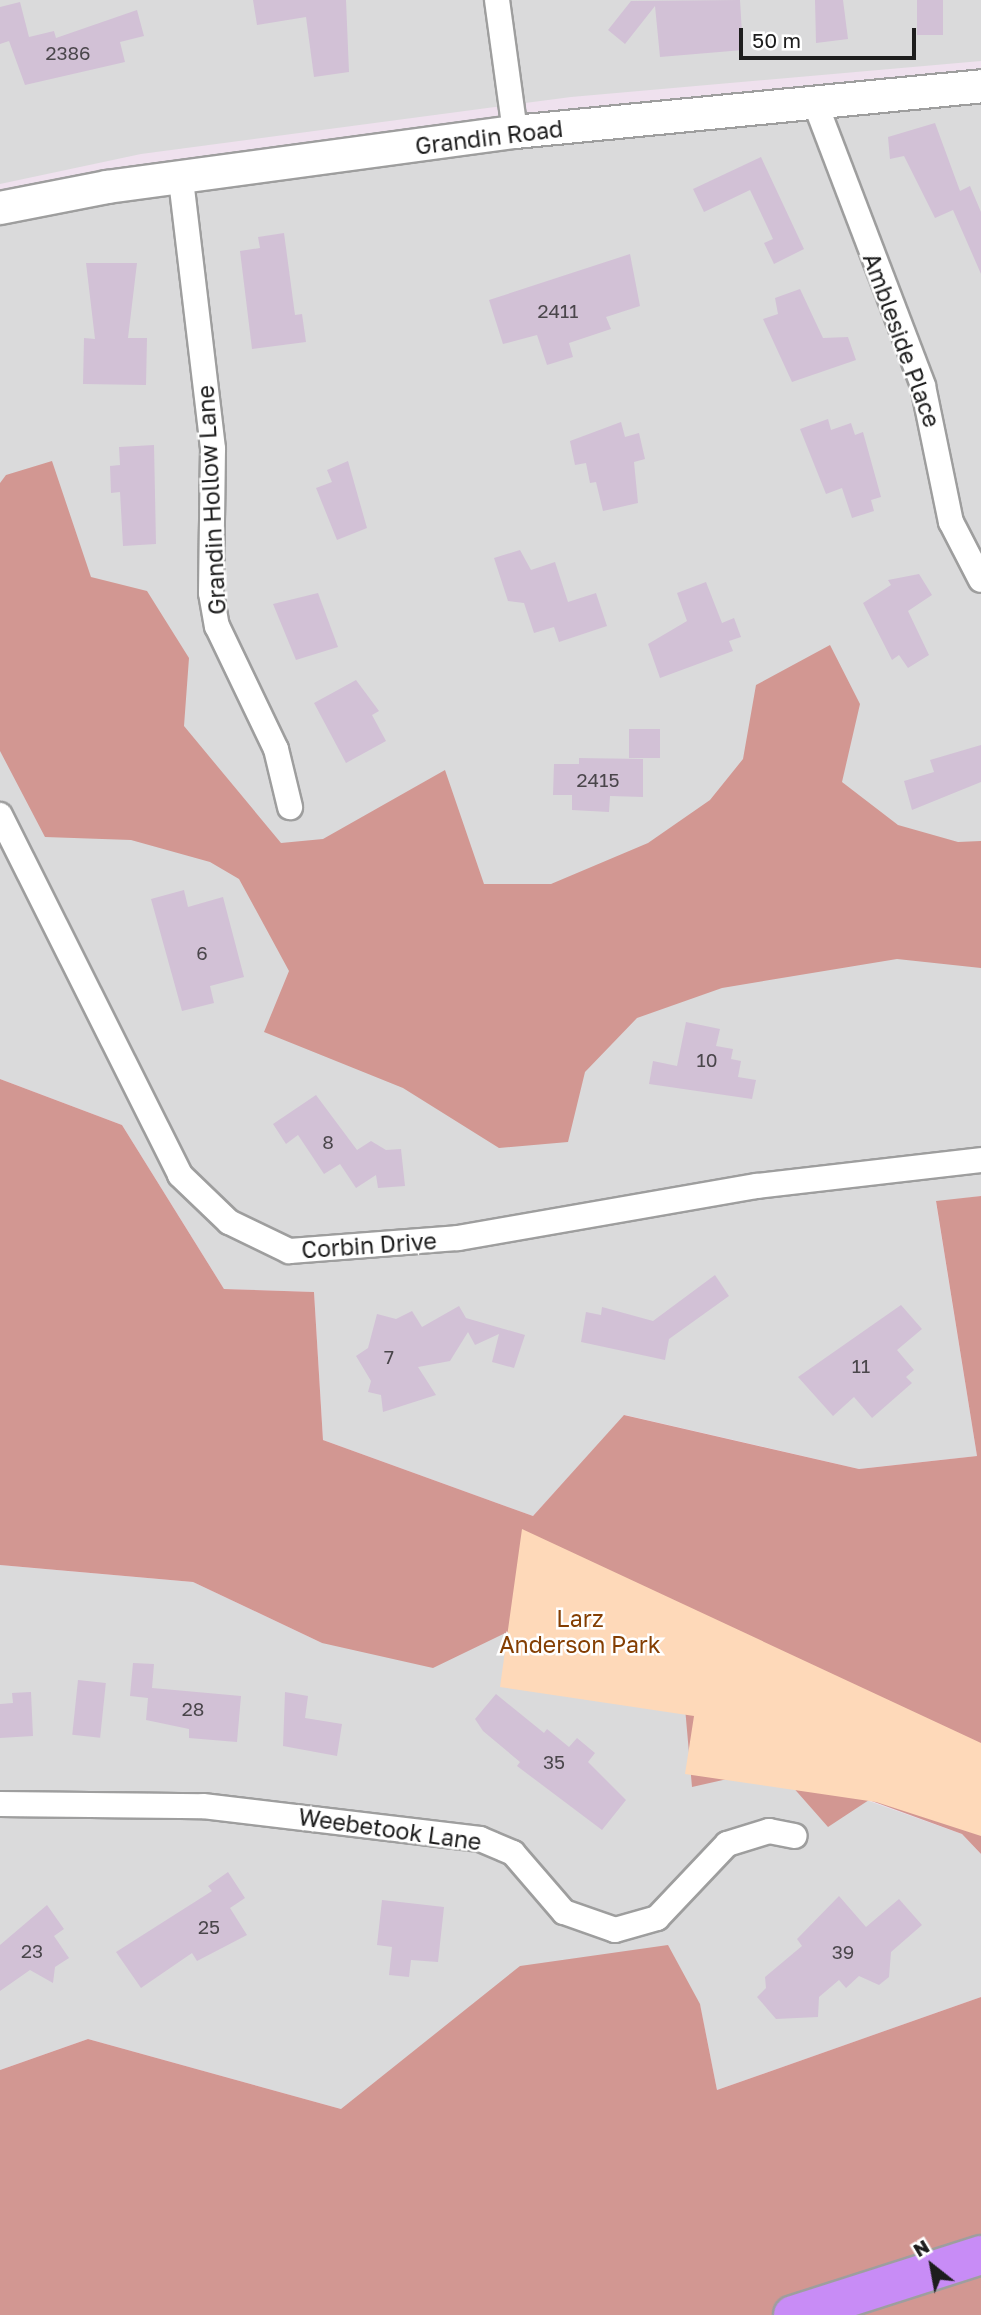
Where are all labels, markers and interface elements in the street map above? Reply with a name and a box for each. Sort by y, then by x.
scale bar [743,14,920,58]
text: 50 m [752,27,801,53]
house number: 2386 [45,42,91,64]
street label: Grandin Road [414,114,564,160]
street label: Ambleside Place [858,249,946,431]
house number: 2411 [537,300,579,322]
street label: Grandin Hollow Lane [191,385,231,615]
house number: 2415 [577,769,619,791]
house number: 6 [196,942,208,964]
house number: 10 [697,1049,717,1071]
house number: 8 [322,1131,334,1153]
street label: Corbin Drive [300,1227,438,1263]
house number: 7 [384,1346,394,1368]
house number: 11 [852,1355,870,1377]
park label: Larz Anderson Park [499,1604,661,1658]
house number: 28 [182,1698,204,1720]
house number: 35 [543,1751,565,1773]
street label: Weebetook Lane [297,1802,483,1856]
house number: 25 [198,1916,220,1938]
house number: 23 [21,1940,43,1962]
house number: 39 [832,1941,854,1963]
north arrow [897,2231,967,2301]
text: N [909,2234,933,2261]

